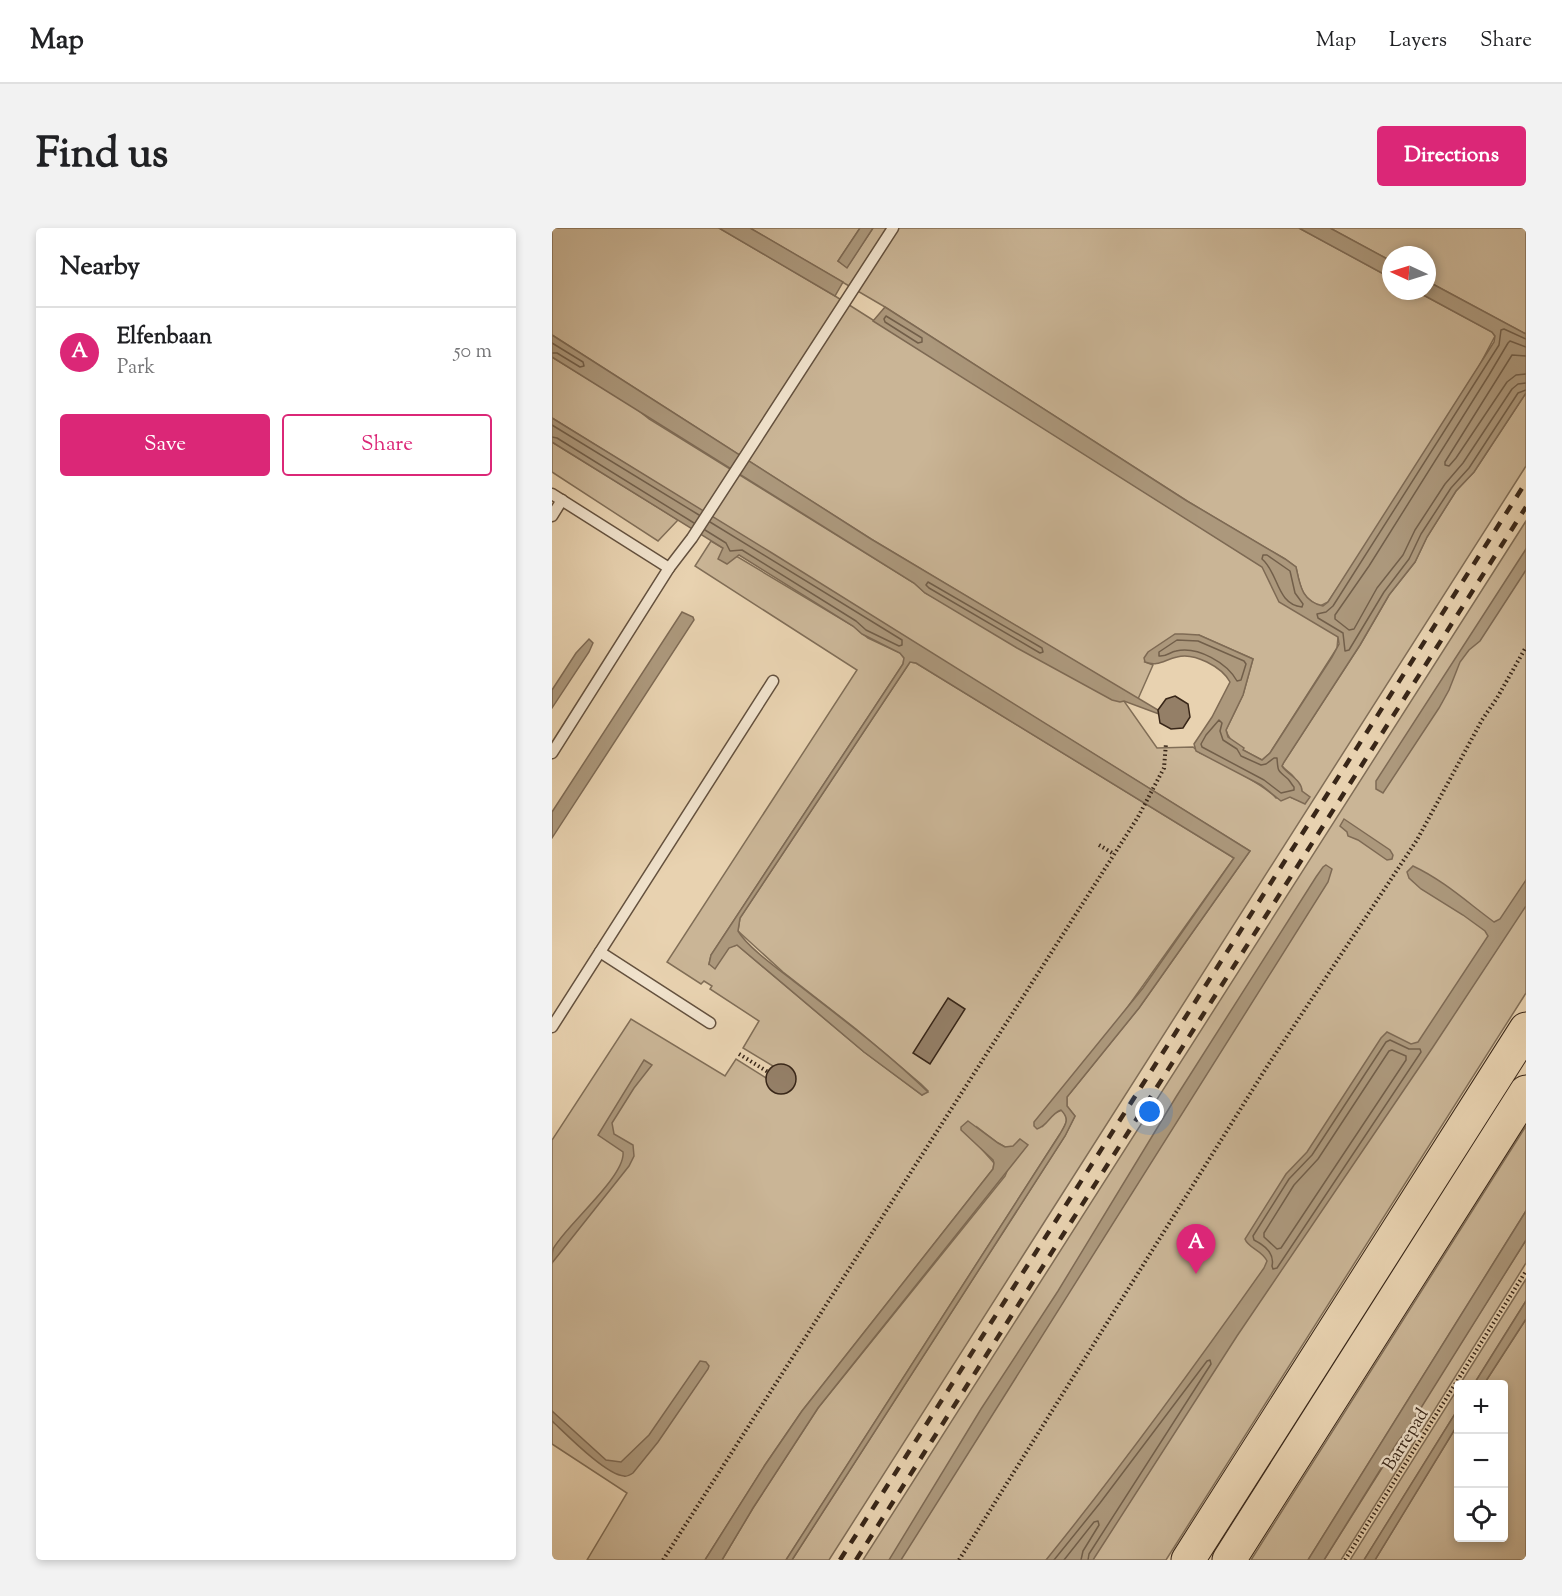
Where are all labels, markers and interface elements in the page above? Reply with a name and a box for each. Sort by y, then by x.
text: Map [30,21,84,61]
text: Map [1316,26,1356,56]
text: Layers [1389,26,1447,56]
text: Share [1480,26,1532,56]
text: Find us [36,126,168,186]
button: Directions [1377,126,1526,186]
north arrow [1382,246,1436,300]
text: Nearby [60,249,140,286]
text: Elfenbaan [117,322,212,354]
text: A [71,338,88,367]
text: 50 m [454,338,492,367]
text: Park [117,354,155,383]
button: Save [60,414,270,476]
button: Share [282,414,492,476]
your location [1135,1097,1164,1126]
pin: A [1176,1224,1216,1274]
map controls [1454,1380,1508,1542]
button: + [1454,1380,1508,1434]
street label: Barrepad [1377,1404,1436,1476]
button: − [1454,1434,1508,1488]
button: locate [1454,1488,1508,1542]

